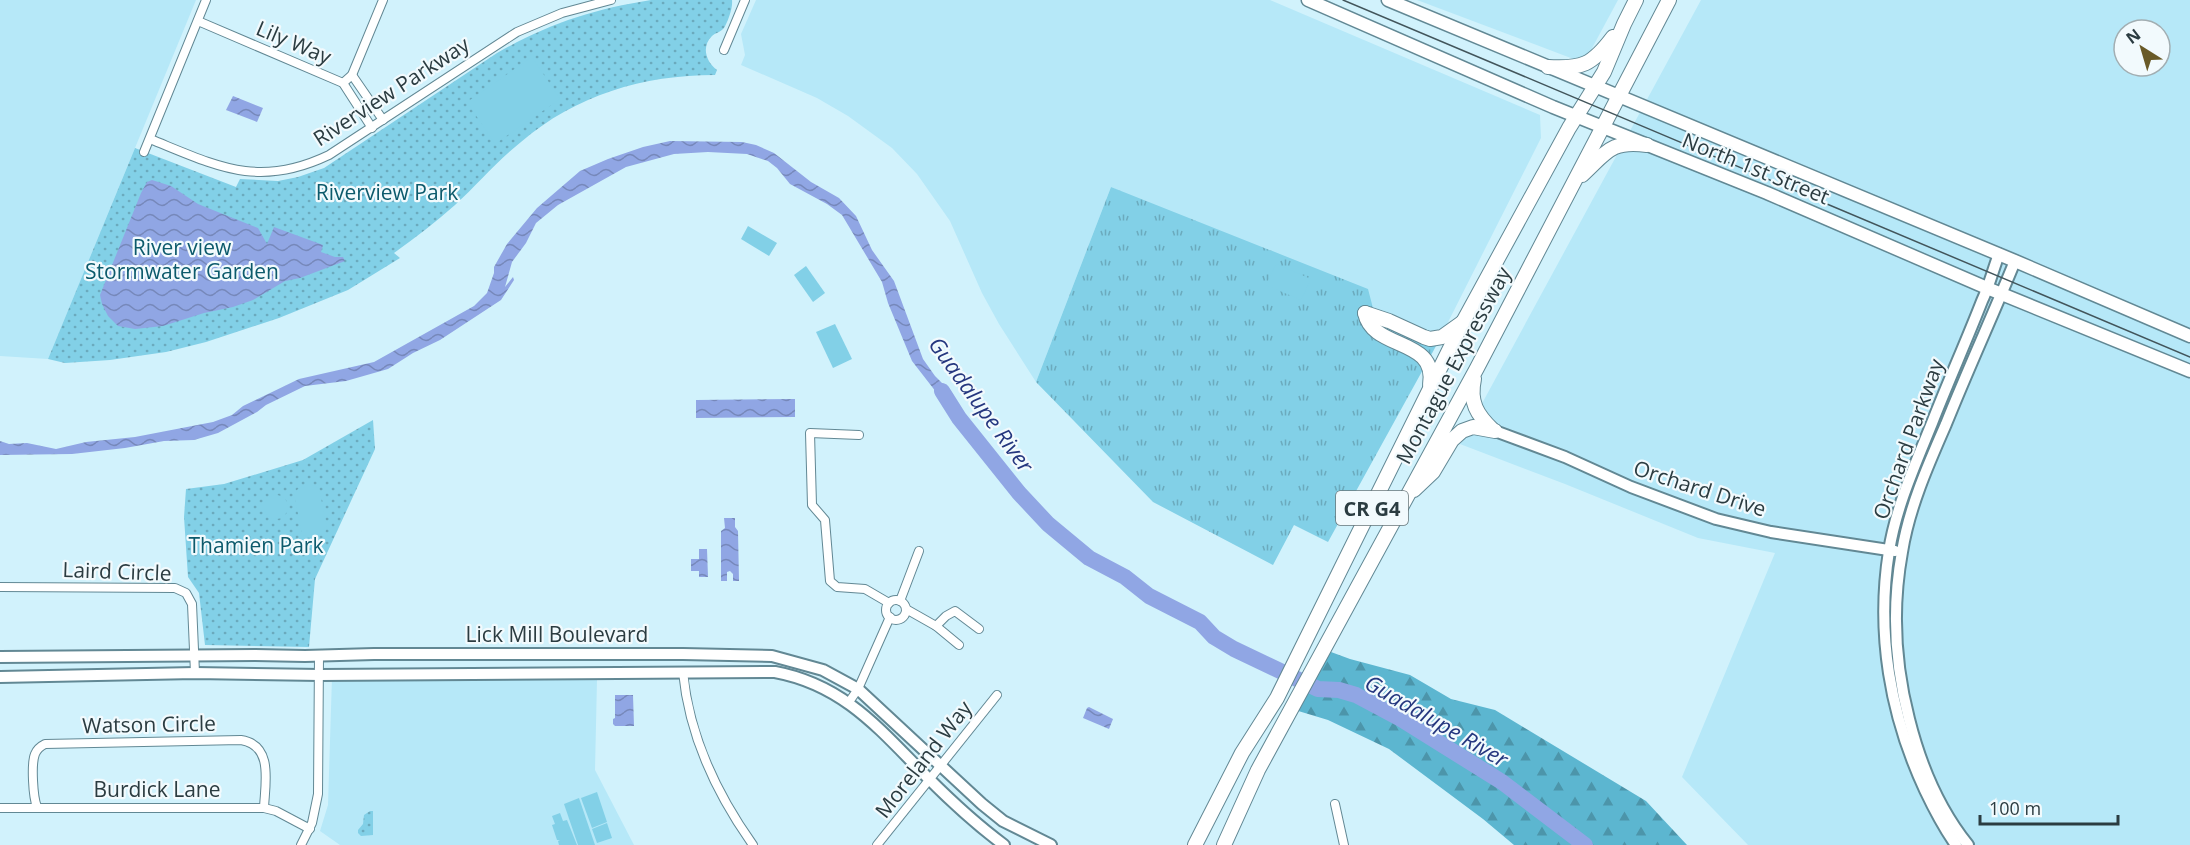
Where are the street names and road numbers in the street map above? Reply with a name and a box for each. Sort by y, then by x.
street label: Lily Way [252,14,336,71]
street label: Riverview Parkway [308,30,475,152]
street label: North 1st Street [1678,126,1834,210]
street label: Montague Expressway [1389,261,1517,468]
street label: Orchard Parkway [1866,354,1950,523]
street label: Orchard Drive [1630,453,1770,523]
road number: CR G4 [1336,491,1408,525]
street label: Laird Circle [62,555,172,587]
street label: Lick Mill Boulevard [466,620,648,648]
street label: Moreland Way [868,694,978,823]
street label: Watson Circle [82,709,216,739]
street label: Burdick Lane [93,775,221,803]

